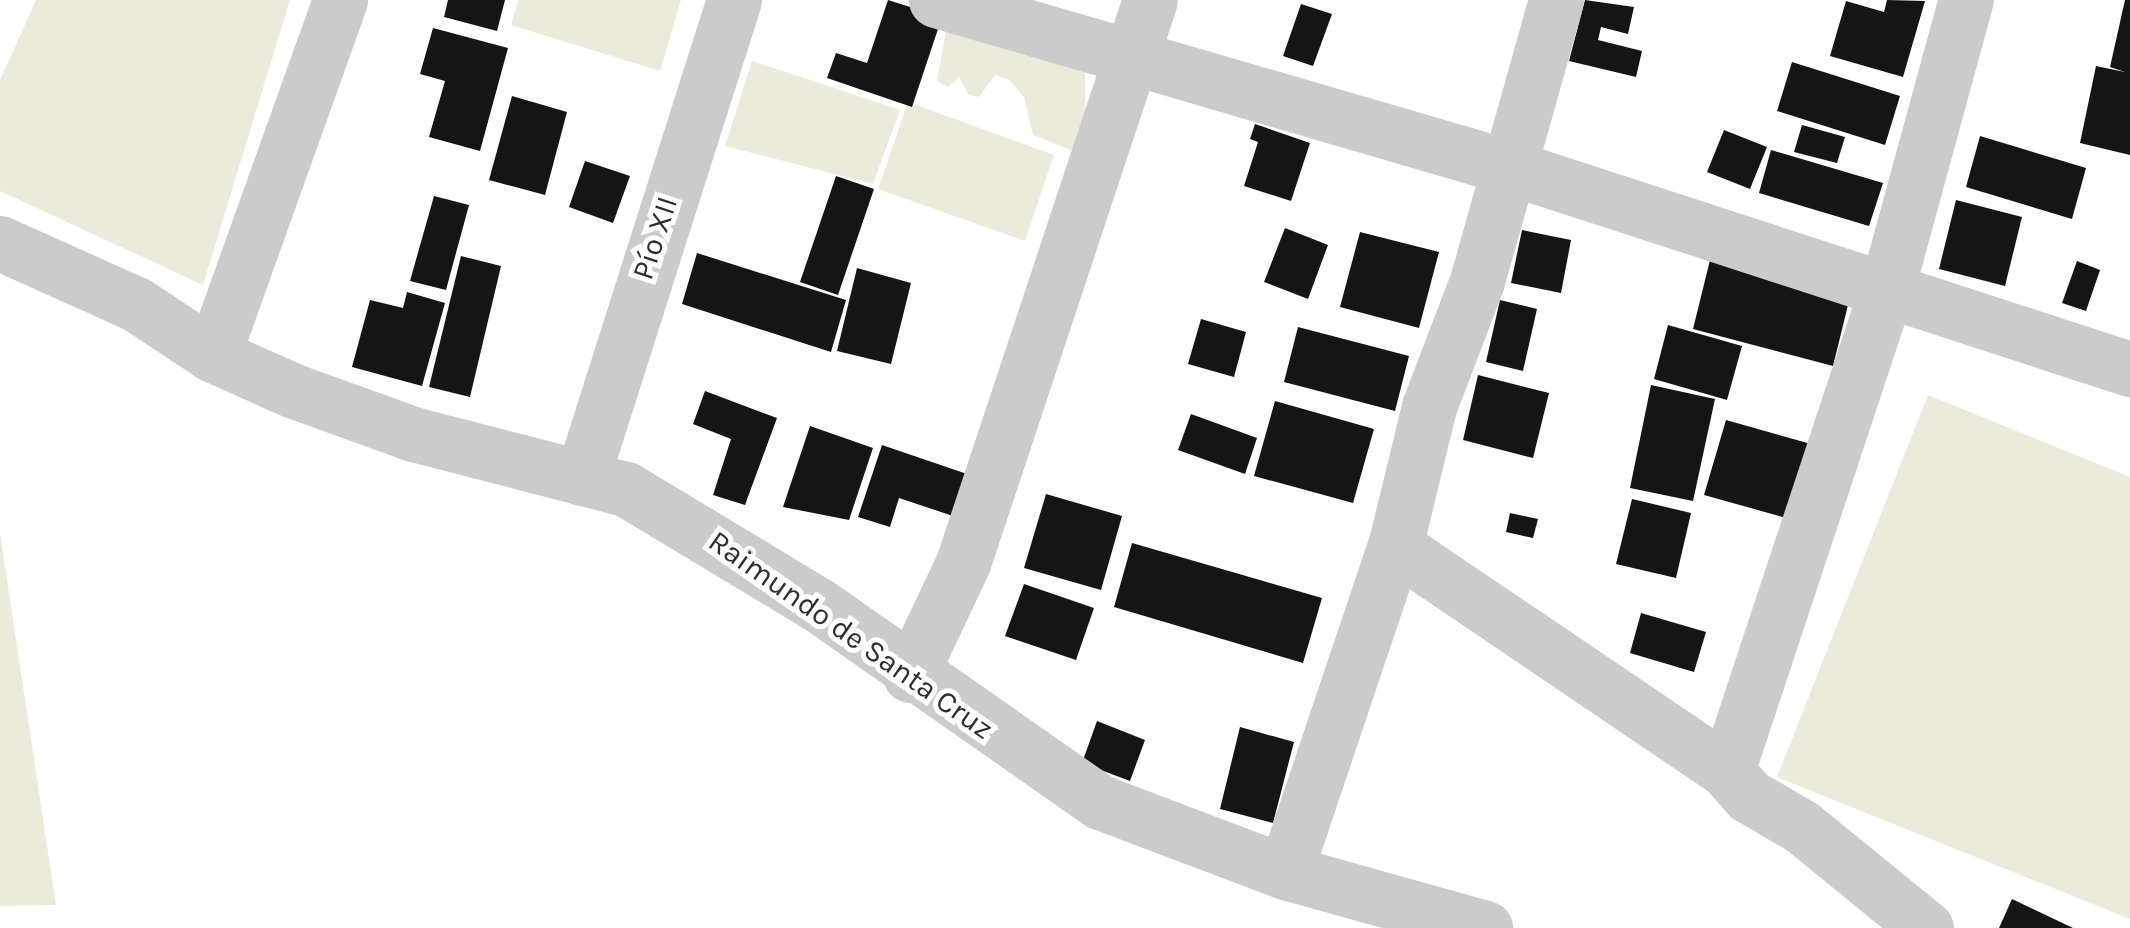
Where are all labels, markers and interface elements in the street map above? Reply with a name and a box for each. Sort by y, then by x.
street label: Pío XII [625,192,685,284]
street label: Raimundo de Santa Cruz [702,523,1000,747]

